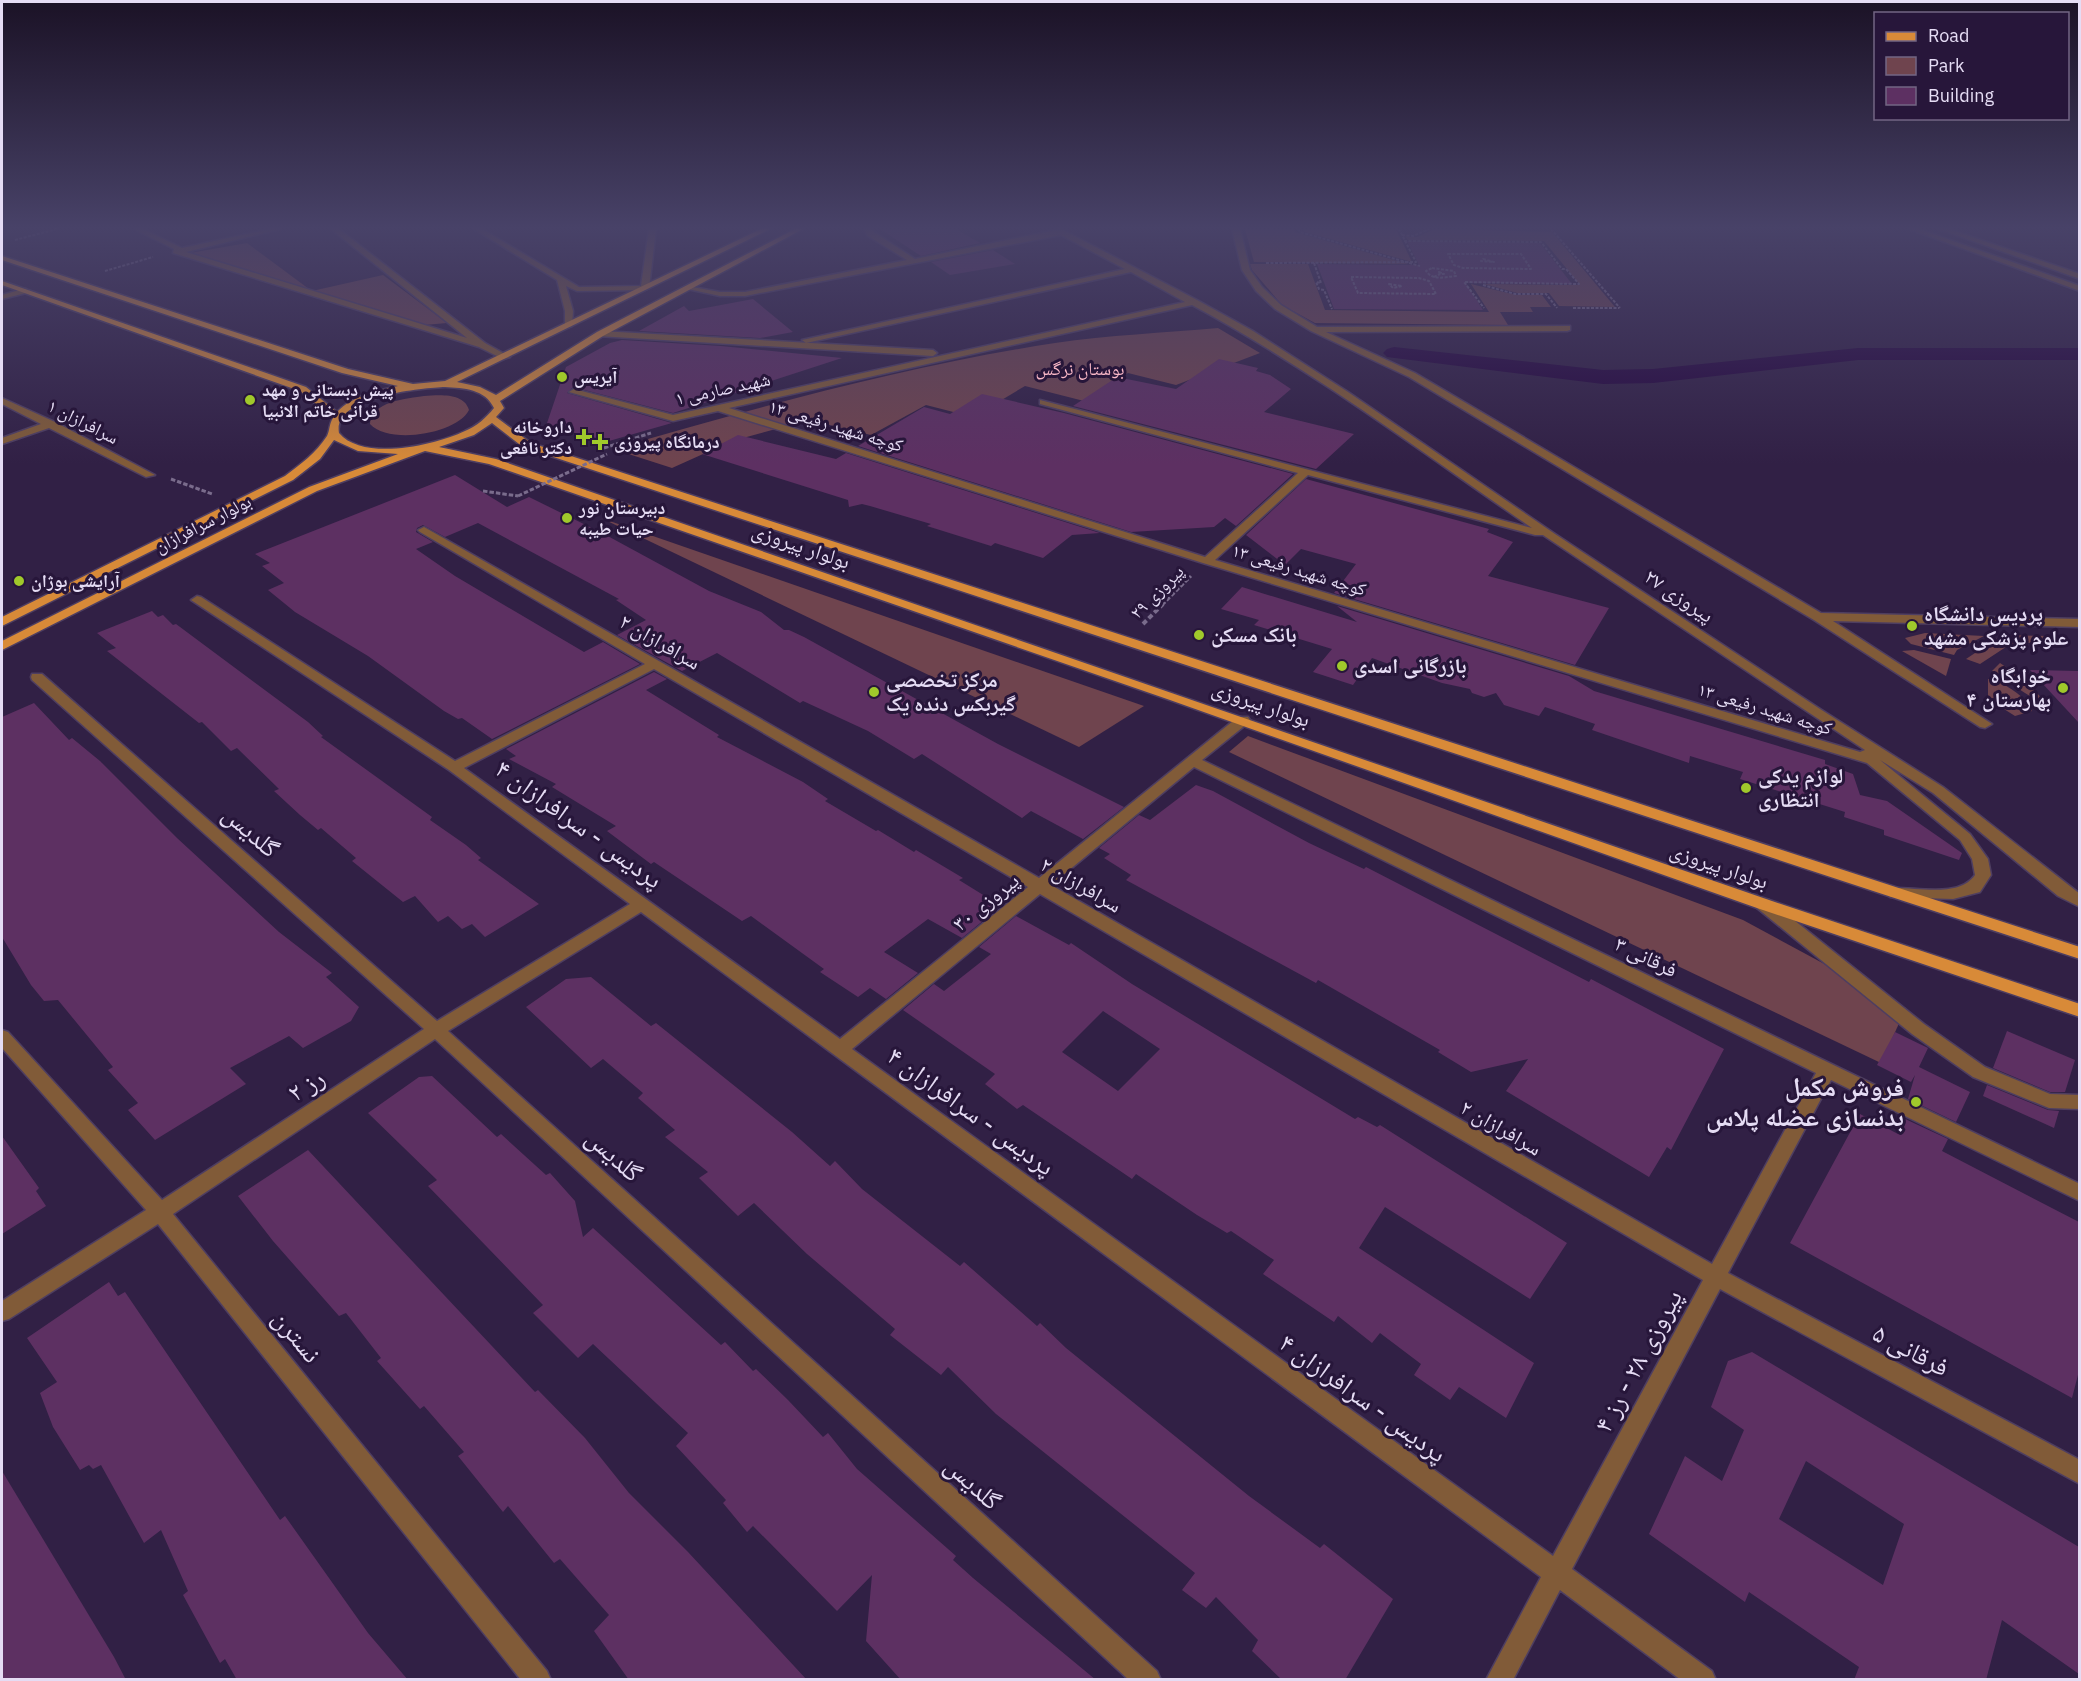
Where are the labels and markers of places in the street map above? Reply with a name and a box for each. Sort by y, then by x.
place label: آیریس [574,365,617,388]
marker: آیریس [555,370,569,384]
place label: پیش دبستانی و مهد قرآنی خاتم الانبیا [262,378,394,423]
marker: پیش دبستانی و مهد قرآنی خاتم الانبیا [243,393,257,407]
place label: داروخانه دکتر نافعی [500,415,572,459]
marker: داروخانه دکتر نافعی [577,430,591,444]
place label: درمانگاه پیروزی [614,430,720,453]
marker: درمانگاه پیروزی [591,433,609,451]
place label: دبیرستان نور حیات طیبه [578,496,665,540]
marker: دبیرستان نور حیات طیبه [560,511,574,525]
place label: آرایشی بوژان [31,569,120,592]
marker: آرایشی بوژان [12,574,26,588]
place label: پردیس دانشگاه علوم پزشکی مشهد [1924,599,2068,652]
marker: پردیس دانشگاه علوم پزشکی مشهد [1905,619,1919,633]
place label: بانک مسکن [1211,620,1297,648]
marker: بانک مسکن [1192,628,1206,642]
place label: بازرگانی اسدی [1354,651,1466,679]
marker: بازرگانی اسدی [1335,659,1349,673]
place label: خوابگاه بهارستان ۴ [1967,661,2051,713]
place label: مرکز تخصصی گیربکس دنده یک [886,665,1016,717]
marker: خوابگاه بهارستان ۴ [2056,681,2070,695]
marker: مرکز تخصصی گیربکس دنده یک [867,685,881,699]
place label: لوازم یدکی انتظاری [1758,761,1843,813]
marker: لوازم یدکی انتظاری [1739,781,1753,795]
place label: فروش مکمل بدنسازی عضله پلاس [1706,1069,1904,1133]
marker: فروش مکمل بدنسازی عضله پلاس [1909,1095,1923,1109]

